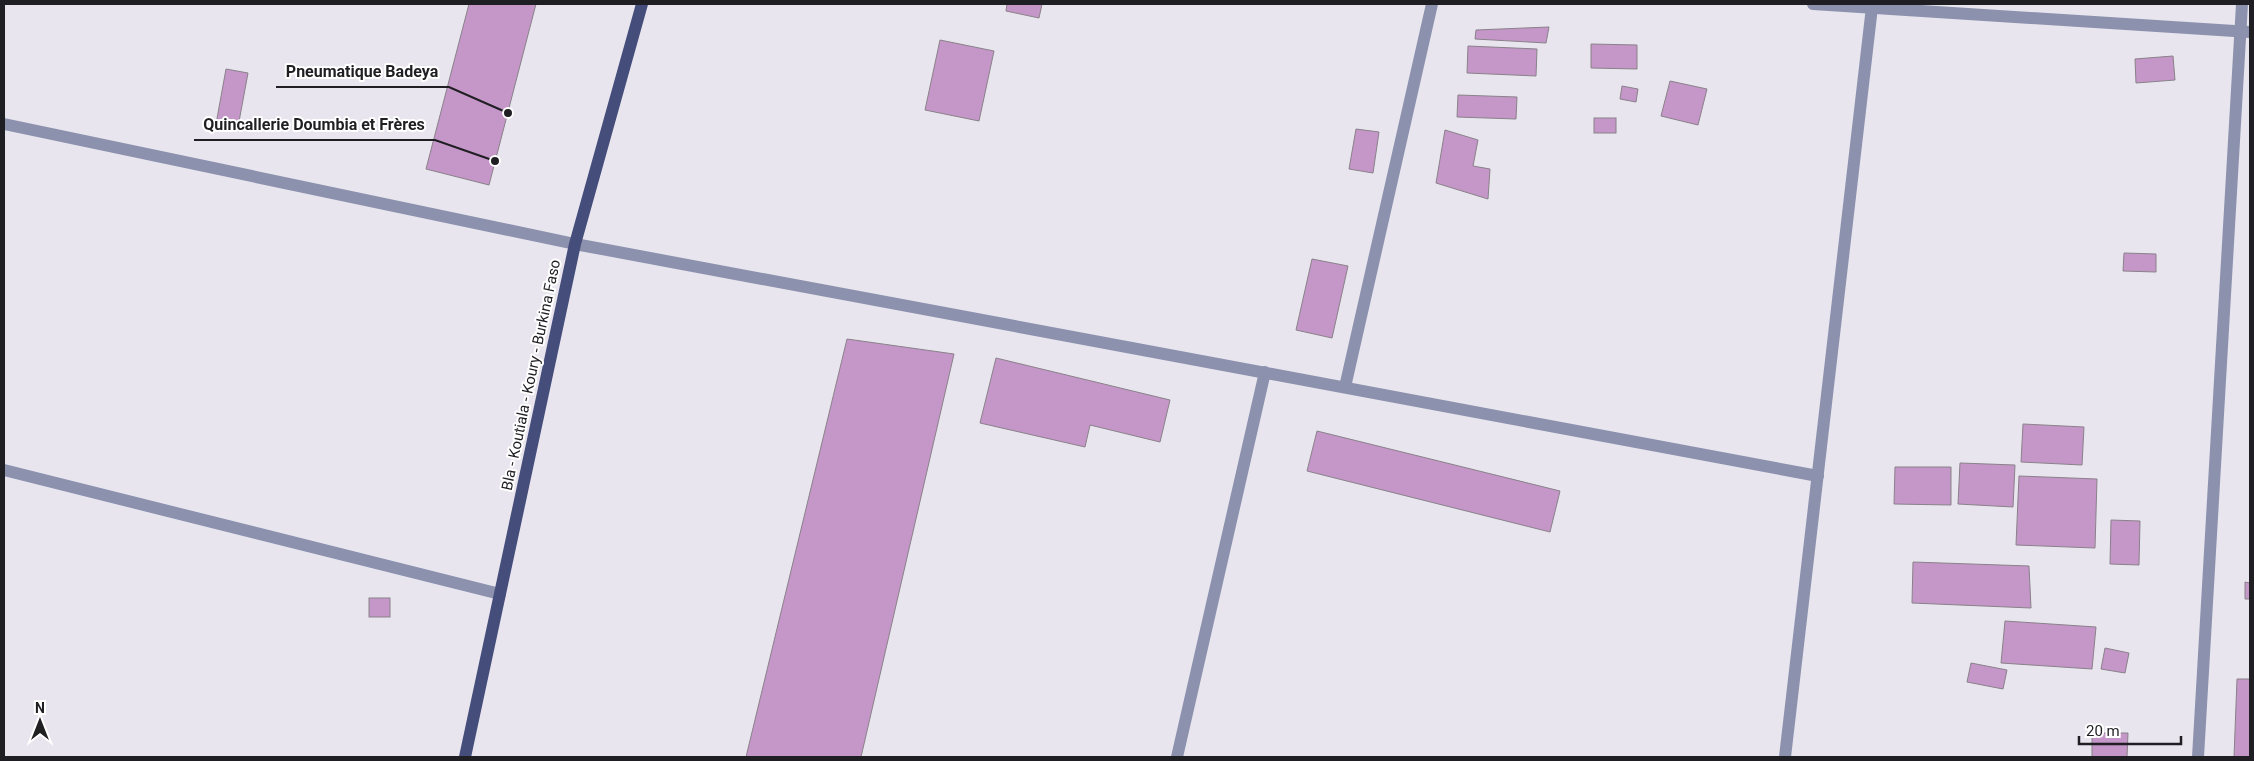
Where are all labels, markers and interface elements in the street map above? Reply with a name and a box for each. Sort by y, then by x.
callout: Pneumatique Badeya [276,56,449,87]
text: Pneumatique Badeya [286,62,439,81]
callout: Quincallerie Doumbia et Frères [194,109,435,140]
text: Quincallerie Doumbia et Frères [203,115,425,134]
street label: Bla - Koutiala - Koury - Burkina Faso [498,258,564,492]
north arrow [15,696,65,746]
text: N [35,700,45,716]
scale bar [2079,714,2182,746]
text: 20 m [2086,722,2120,740]

